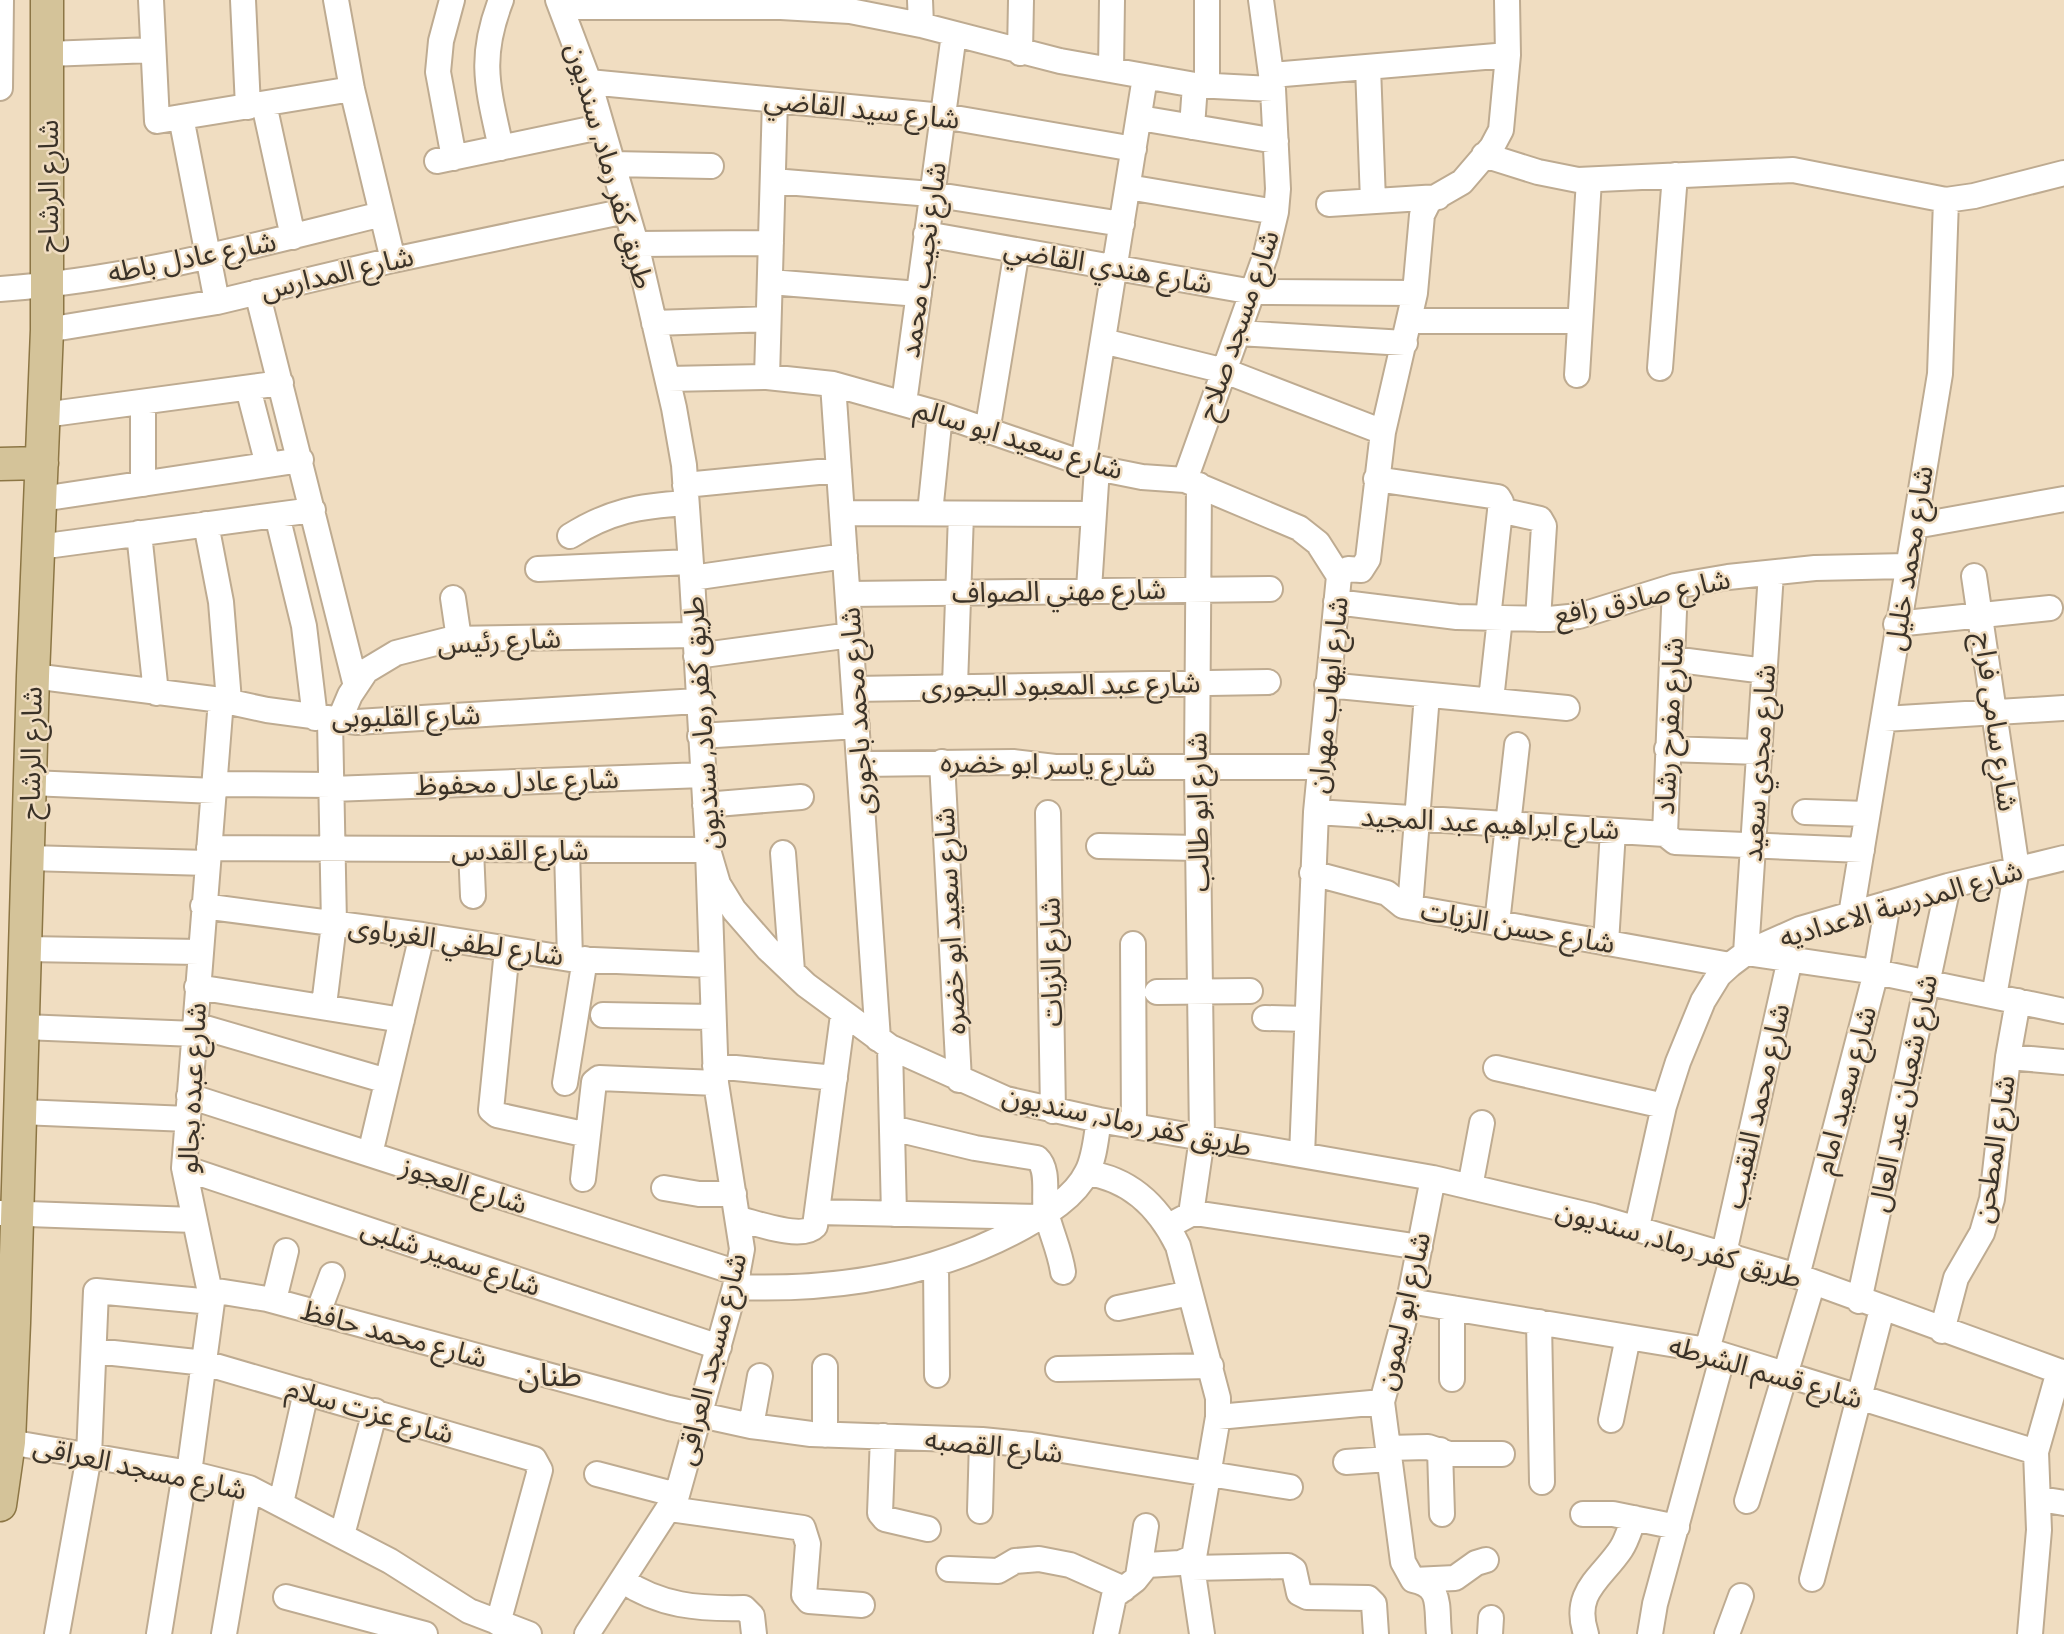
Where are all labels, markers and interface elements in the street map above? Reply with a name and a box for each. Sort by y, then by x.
street label: طريق كفر رماد, سنديون [558,39,661,293]
street label: شارع سيد القاضي [762,82,961,140]
street label: شارع الرشاح [32,119,69,253]
street label: شارع نجيب محمد [893,160,957,361]
street label: شارع عادل باطه [105,225,280,293]
street label: شارع مسجد صلاح [1190,226,1290,426]
street label: شارع هندي القاضي [1000,231,1215,305]
street label: شارع المدارس [257,239,418,311]
street label: شارع سعيد ابو سالم [909,392,1127,491]
street label: شارع محمد خليل [1878,463,1944,653]
street label: شارع صادق رافع [1551,562,1734,636]
street label: شارع مهني الصواف [952,573,1167,614]
street label: طريق كفر رماد, سنديون [677,595,728,851]
street label: شارع ايهاب مهران [1301,595,1359,795]
street label: شارع محمد باجورى [833,606,885,816]
street label: شارع رئيس [436,621,562,665]
street label: شارع سامى فراج [1963,631,2025,814]
street label: شارع مفرح رشاد [1648,636,1694,816]
street label: شارع مجدي سعيد [1736,663,1787,863]
street label: شارع عبد المعبود البجورى [921,666,1201,708]
street label: شارع الرشاح [13,686,53,820]
street label: شارع القليوبى [331,698,481,738]
street label: شارع ابو طالب [1180,732,1220,892]
street label: شارع ياسر ابو خضره [940,746,1156,786]
street label: شارع عادل محفوظ [414,762,620,806]
street label: شارع ابراهيم عبد المجيد [1360,800,1620,851]
street label: شارع سعيد ابو خضره [928,806,976,1035]
street label: شارع القدس [451,834,589,871]
street label: شارع المدرسة الاعداديه [1776,854,2027,958]
street label: شارع حسن الزيات [1418,894,1618,964]
street label: شارع الزيات [1033,897,1073,1027]
street label: شارع لطفي الغرباوى [346,910,566,977]
street label: شارع شعبان عبد العال [1862,971,1948,1216]
street label: شارع محمد النقيب [1717,1000,1801,1213]
street label: شارع عبده بجالو [171,1002,217,1175]
street label: شارع سعيد امام [1807,1003,1887,1178]
street label: شارع المطحن [1966,1073,2026,1226]
street label: طريق كفر رماد, سنديون [999,1078,1255,1165]
street label: شارع العجوز [395,1149,531,1225]
street label: طريق كفر رماد, سنديون [1552,1193,1806,1296]
street label: شارع سمير شلبى [356,1211,545,1307]
street label: شارع ابو ليمون [1369,1229,1441,1394]
street label: شارع مسجد العراقى [669,1250,757,1469]
street label: شارع محمد حافظ [296,1293,491,1379]
street label: شارع قسم الشرطه [1664,1329,1867,1420]
district label: طنان [518,1356,582,1394]
street label: شارع عزت سلام [281,1371,457,1454]
street label: شارع القصبه [923,1422,1065,1474]
street label: شارع مسجد العراقى [29,1429,250,1511]

